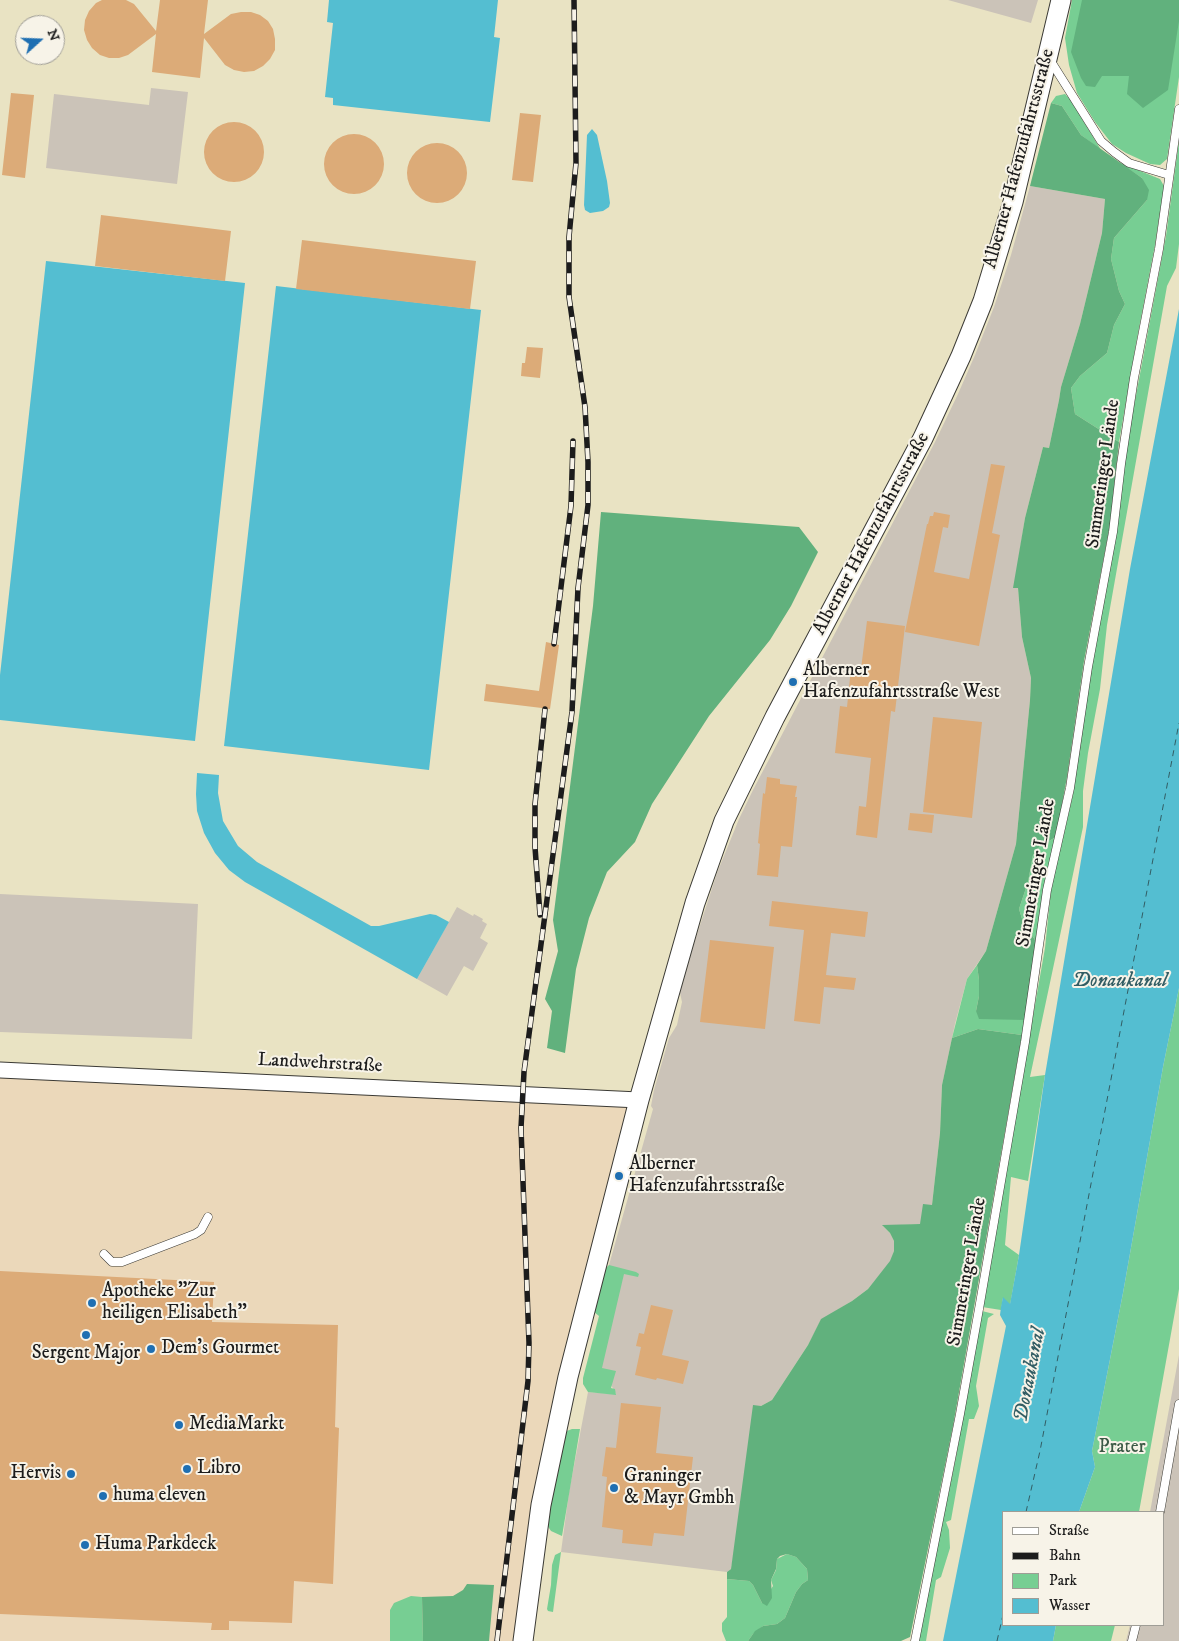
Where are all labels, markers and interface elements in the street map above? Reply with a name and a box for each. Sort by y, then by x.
north arrow [15,15,65,65]
text: N [43,27,64,44]
street label: Alberner Hafenzufahrtsstraße [980,47,1060,271]
street label: Simmeringer Lände [1082,398,1126,550]
street label: Alberner Hafenzufahrtsstraße [809,429,935,639]
place label: Alberner Hafenzufahrtsstraße West [803,660,1000,704]
marker: Alberner Hafenzufahrtsstraße West [787,676,799,688]
street label: Simmeringer Lände [1013,797,1061,949]
water label: Donaukanal [1072,970,1168,994]
street label: Landwehrstraße [257,1049,383,1079]
place label: Alberner Hafenzufahrtsstraße [629,1154,785,1198]
marker: Alberner Hafenzufahrtsstraße [613,1170,625,1182]
street label: Simmeringer Lände [944,1196,992,1348]
place label: Apotheke "Zur heiligen Elisabeth" [102,1281,247,1325]
marker: Apotheke "Zur heiligen Elisabeth" [86,1297,98,1309]
water label: Donaukanal [1010,1326,1052,1424]
marker: Sergent Major [80,1329,92,1341]
place label: Dem's Gourmet [161,1338,279,1360]
place label: Sergent Major [32,1343,140,1365]
marker: Dem's Gourmet [145,1343,157,1355]
place label: MediaMarkt [189,1414,284,1436]
marker: MediaMarkt [173,1419,185,1431]
park label: Prater [1098,1437,1146,1459]
place label: Libro [197,1458,241,1480]
place label: Hervis [11,1463,61,1485]
marker: Libro [181,1463,193,1475]
place label: Graninger & Mayr Gmbh [624,1466,734,1510]
marker: Hervis [65,1468,77,1480]
marker: Graninger & Mayr Gmbh [608,1482,620,1494]
place label: huma eleven [113,1485,206,1507]
marker: huma eleven [97,1490,109,1502]
legend [1002,1511,1164,1626]
text: Straße [1049,1521,1089,1540]
place label: Huma Parkdeck [95,1534,217,1556]
marker: Huma Parkdeck [79,1539,91,1551]
text: Bahn [1049,1546,1081,1565]
text: Park [1049,1571,1077,1590]
text: Wasser [1049,1596,1090,1615]

